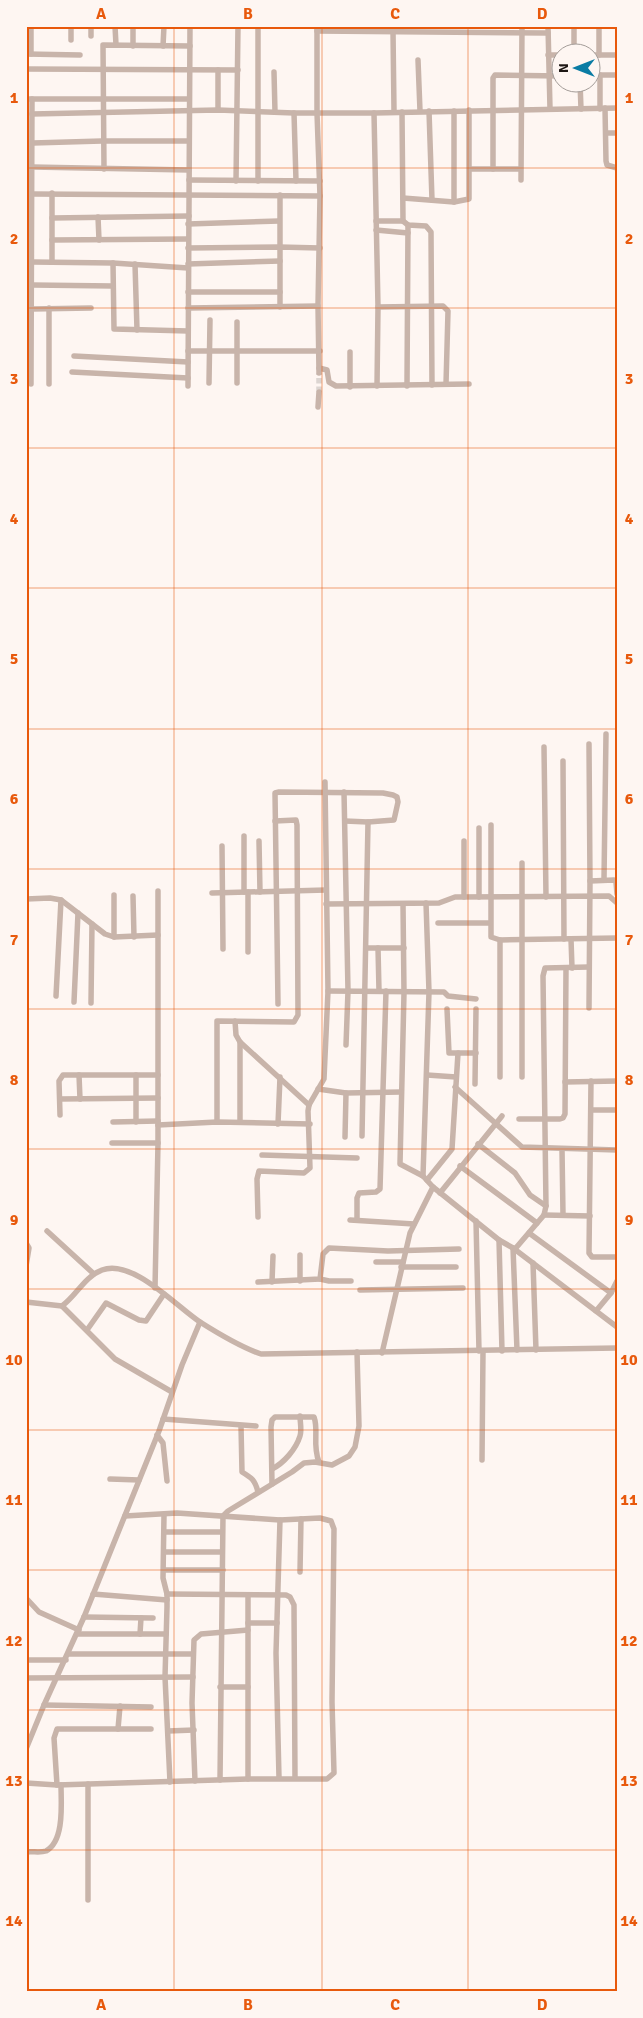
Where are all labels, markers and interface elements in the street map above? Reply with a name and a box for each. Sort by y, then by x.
text: A [96,4,107,24]
text: B [243,4,253,24]
text: C [390,4,400,24]
text: D [537,4,548,24]
north arrow [550,42,600,92]
text: N [555,63,572,73]
text: 1 [10,88,19,108]
text: 1 [625,88,634,108]
text: 2 [10,229,18,249]
text: 2 [625,229,633,249]
text: 3 [10,369,18,389]
text: 3 [625,369,633,389]
text: 4 [10,509,19,529]
text: 4 [625,509,634,529]
text: 5 [10,649,18,669]
text: 5 [625,649,633,669]
text: 6 [10,789,19,809]
text: 6 [625,789,634,809]
text: 7 [10,930,19,950]
text: 7 [625,930,634,950]
text: 8 [10,1070,19,1090]
text: 8 [625,1070,634,1090]
text: 9 [10,1210,19,1230]
text: 9 [625,1210,634,1230]
text: 10 [5,1350,23,1370]
text: 10 [620,1350,638,1370]
text: 11 [5,1490,23,1510]
text: 11 [620,1490,638,1510]
text: 12 [5,1631,23,1651]
text: 12 [620,1631,638,1651]
text: 13 [5,1771,23,1791]
text: 13 [620,1771,638,1791]
text: 14 [5,1911,23,1931]
text: 14 [620,1911,638,1931]
text: A [96,1995,107,2015]
text: B [243,1995,253,2015]
text: C [390,1995,400,2015]
text: D [537,1995,548,2015]

